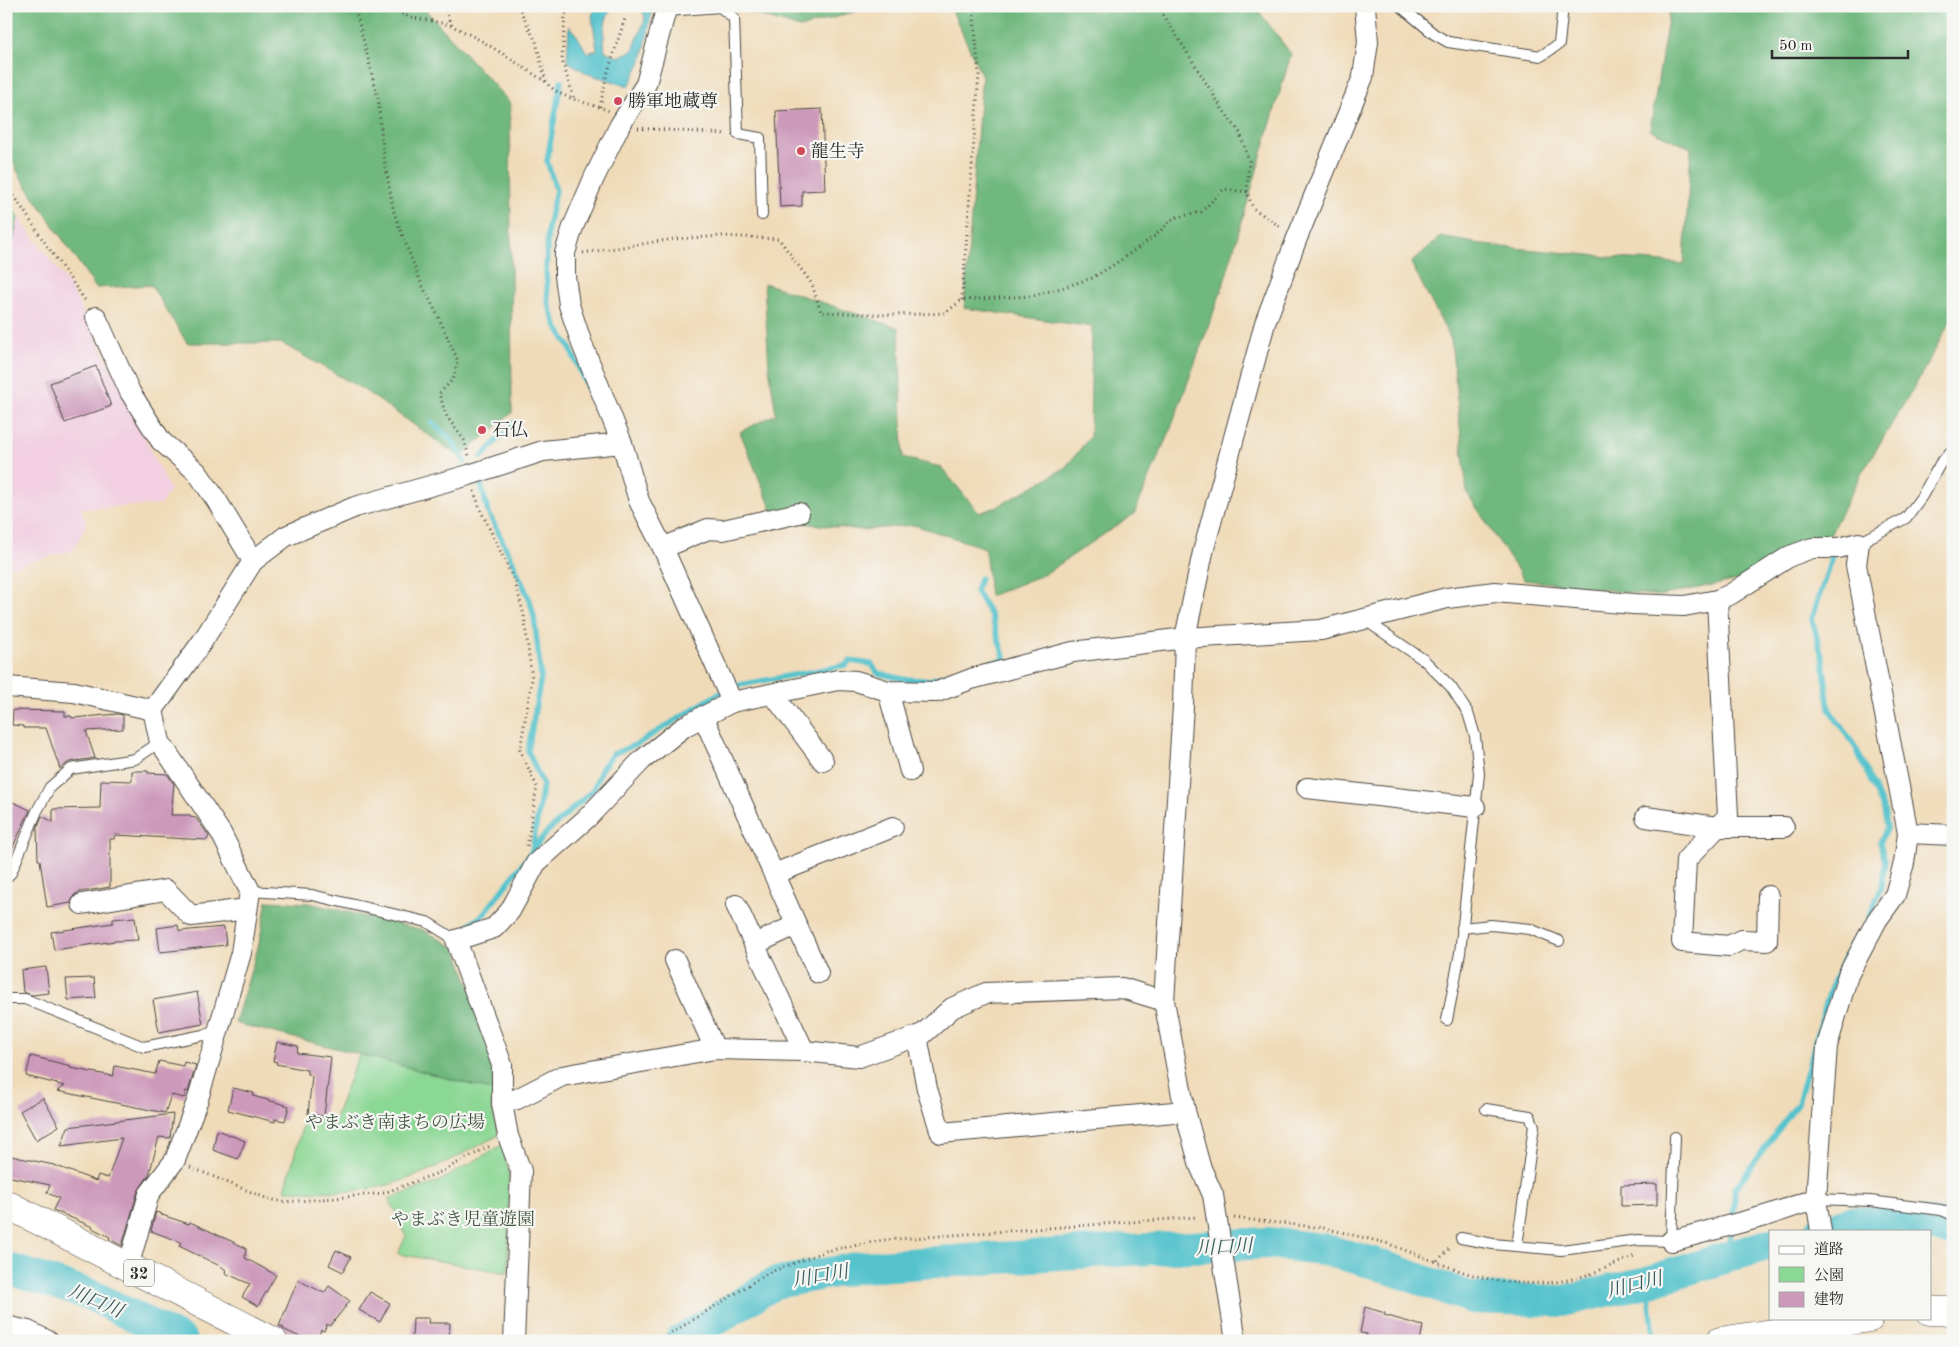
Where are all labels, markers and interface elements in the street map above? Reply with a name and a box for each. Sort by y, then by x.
scale bar [1772,28,1908,60]
text: 50 m [1779,39,1813,54]
place label: 勝軍地蔵尊 [628,91,718,111]
marker: 勝軍地蔵尊 [612,95,624,107]
place label: 龍生寺 [811,141,865,161]
marker: 龍生寺 [795,145,807,157]
place label: 石仏 [492,420,528,440]
marker: 石仏 [476,424,488,436]
park label: やまぶき南まちの広場 [305,1112,485,1132]
park label: やまぶき児童遊園 [391,1209,535,1229]
legend [1769,1230,1932,1320]
water label: 川口川 [1195,1235,1255,1259]
text: 道路 [1814,1241,1844,1258]
road number: 32 [124,1260,154,1286]
water label: 川口川 [790,1261,852,1292]
text: 公園 [1814,1267,1844,1284]
water label: 川口川 [1604,1268,1666,1303]
water label: 川口川 [65,1281,128,1323]
text: 建物 [1814,1291,1844,1308]

